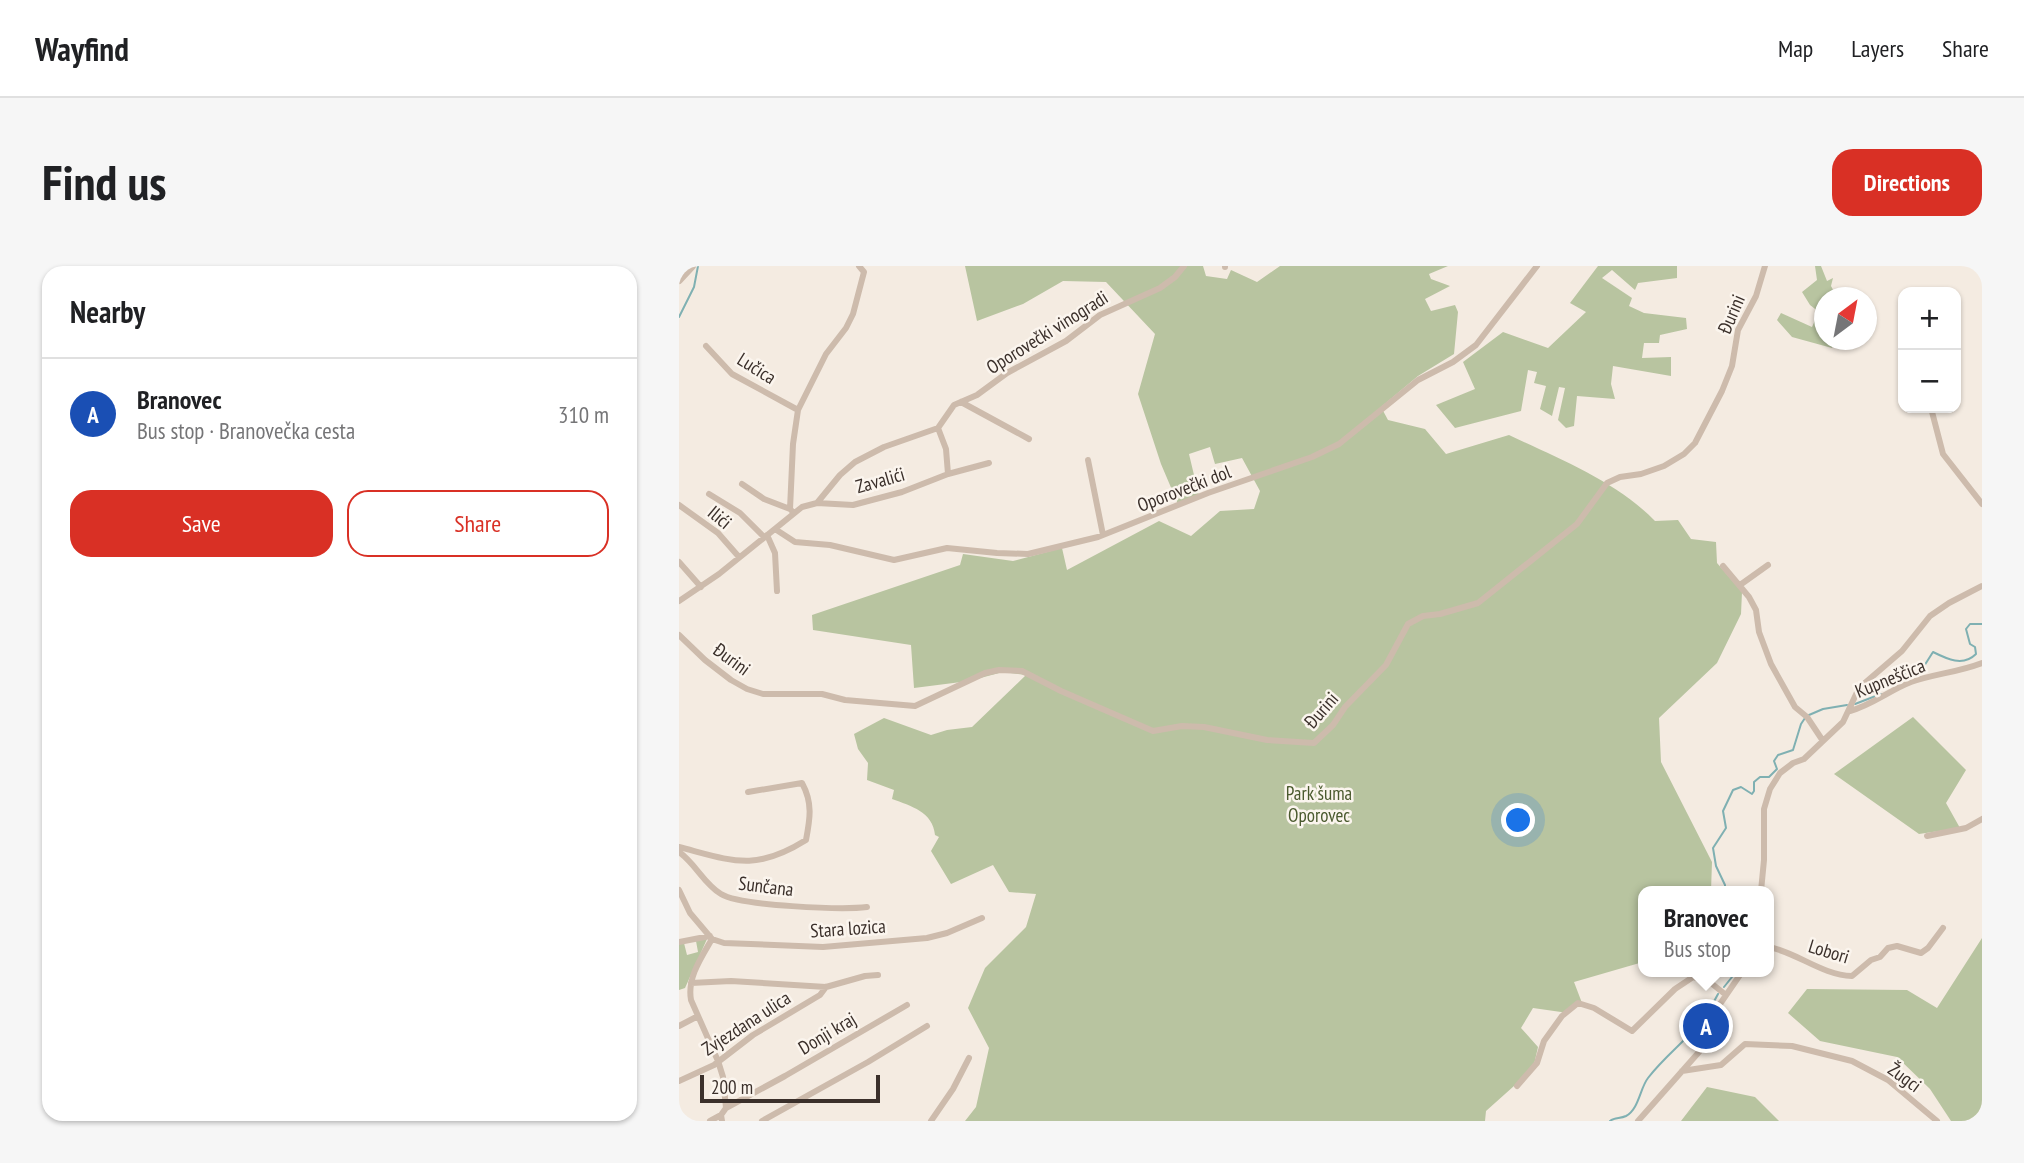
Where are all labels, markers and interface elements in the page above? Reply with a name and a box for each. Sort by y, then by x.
text: Wayfind [35,27,129,70]
text: Map [1778,33,1813,64]
text: Layers [1851,33,1904,64]
text: Share [1942,33,1989,64]
button: Directions [1832,149,1982,216]
text: Find us [42,150,166,214]
street label: Oporovečki vinogradi [982,285,1112,379]
north arrow [1814,287,1877,350]
map controls [1898,287,1961,413]
button: + [1898,287,1961,350]
street label: Đurini [1712,291,1750,338]
text: Nearby [70,292,145,331]
street label: Lučica [733,347,781,389]
button: − [1898,350,1961,413]
text: Branovec [137,383,222,416]
text: A [87,400,99,429]
text: 310 m [558,400,609,429]
text: Bus stop · Branovečka cesta [137,416,355,445]
street label: Oporovečki dol [1134,459,1235,517]
street label: Zavalići [853,462,907,498]
button: Save [70,490,333,557]
button: Share [347,490,609,557]
street label: Ilići [703,500,737,534]
street label: Đurini [708,637,755,681]
street label: Kupneščica [1852,653,1928,703]
street label: Đurini [1298,687,1343,734]
park label: Park šuma Oporovec [1286,781,1352,827]
your location [1501,803,1535,837]
street label: Sunčana [737,871,795,901]
popup [1638,886,1774,977]
text: Branovec [1664,901,1748,934]
street label: Stara lozica [809,913,887,943]
text: Bus stop [1664,934,1731,963]
street label: Lobori [1806,934,1852,968]
street label: Zvjezdana ulica [697,985,795,1061]
pin: A [1683,1000,1729,1052]
street label: Donji kraj [794,1006,860,1060]
street label: Žugci [1884,1057,1926,1097]
scale bar [700,1072,880,1104]
text: 200 m [711,1075,753,1099]

